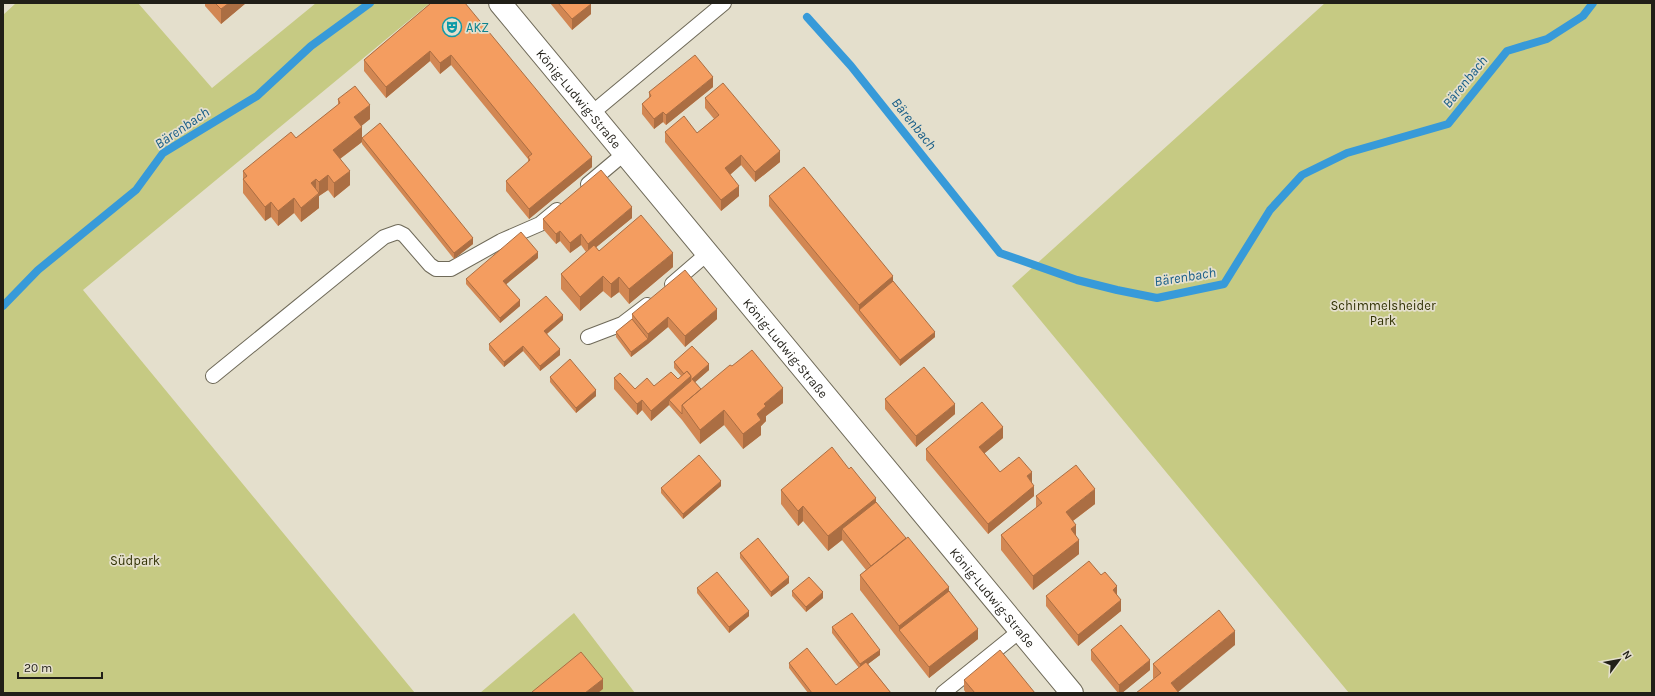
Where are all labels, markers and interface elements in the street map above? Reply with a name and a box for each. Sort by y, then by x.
theatre icon: AKZ [441,16,463,38]
place label: AKZ [466,20,489,35]
street label: König-Ludwig-Straße [534,46,625,152]
water label: Bärenbach [1439,52,1491,112]
water label: Bärenbach [888,94,940,154]
water label: Bärenbach [151,104,213,152]
water label: Bärenbach [1153,264,1217,290]
street label: König-Ludwig-Straße [740,295,832,401]
park label: Schimmelsheider Park [1330,298,1436,328]
street label: König-Ludwig-Straße [947,545,1038,650]
park label: Südpark [110,553,160,568]
north arrow [1599,640,1639,680]
text: N [1619,648,1635,662]
scale bar [18,654,102,680]
text: 20 m [24,661,52,675]

